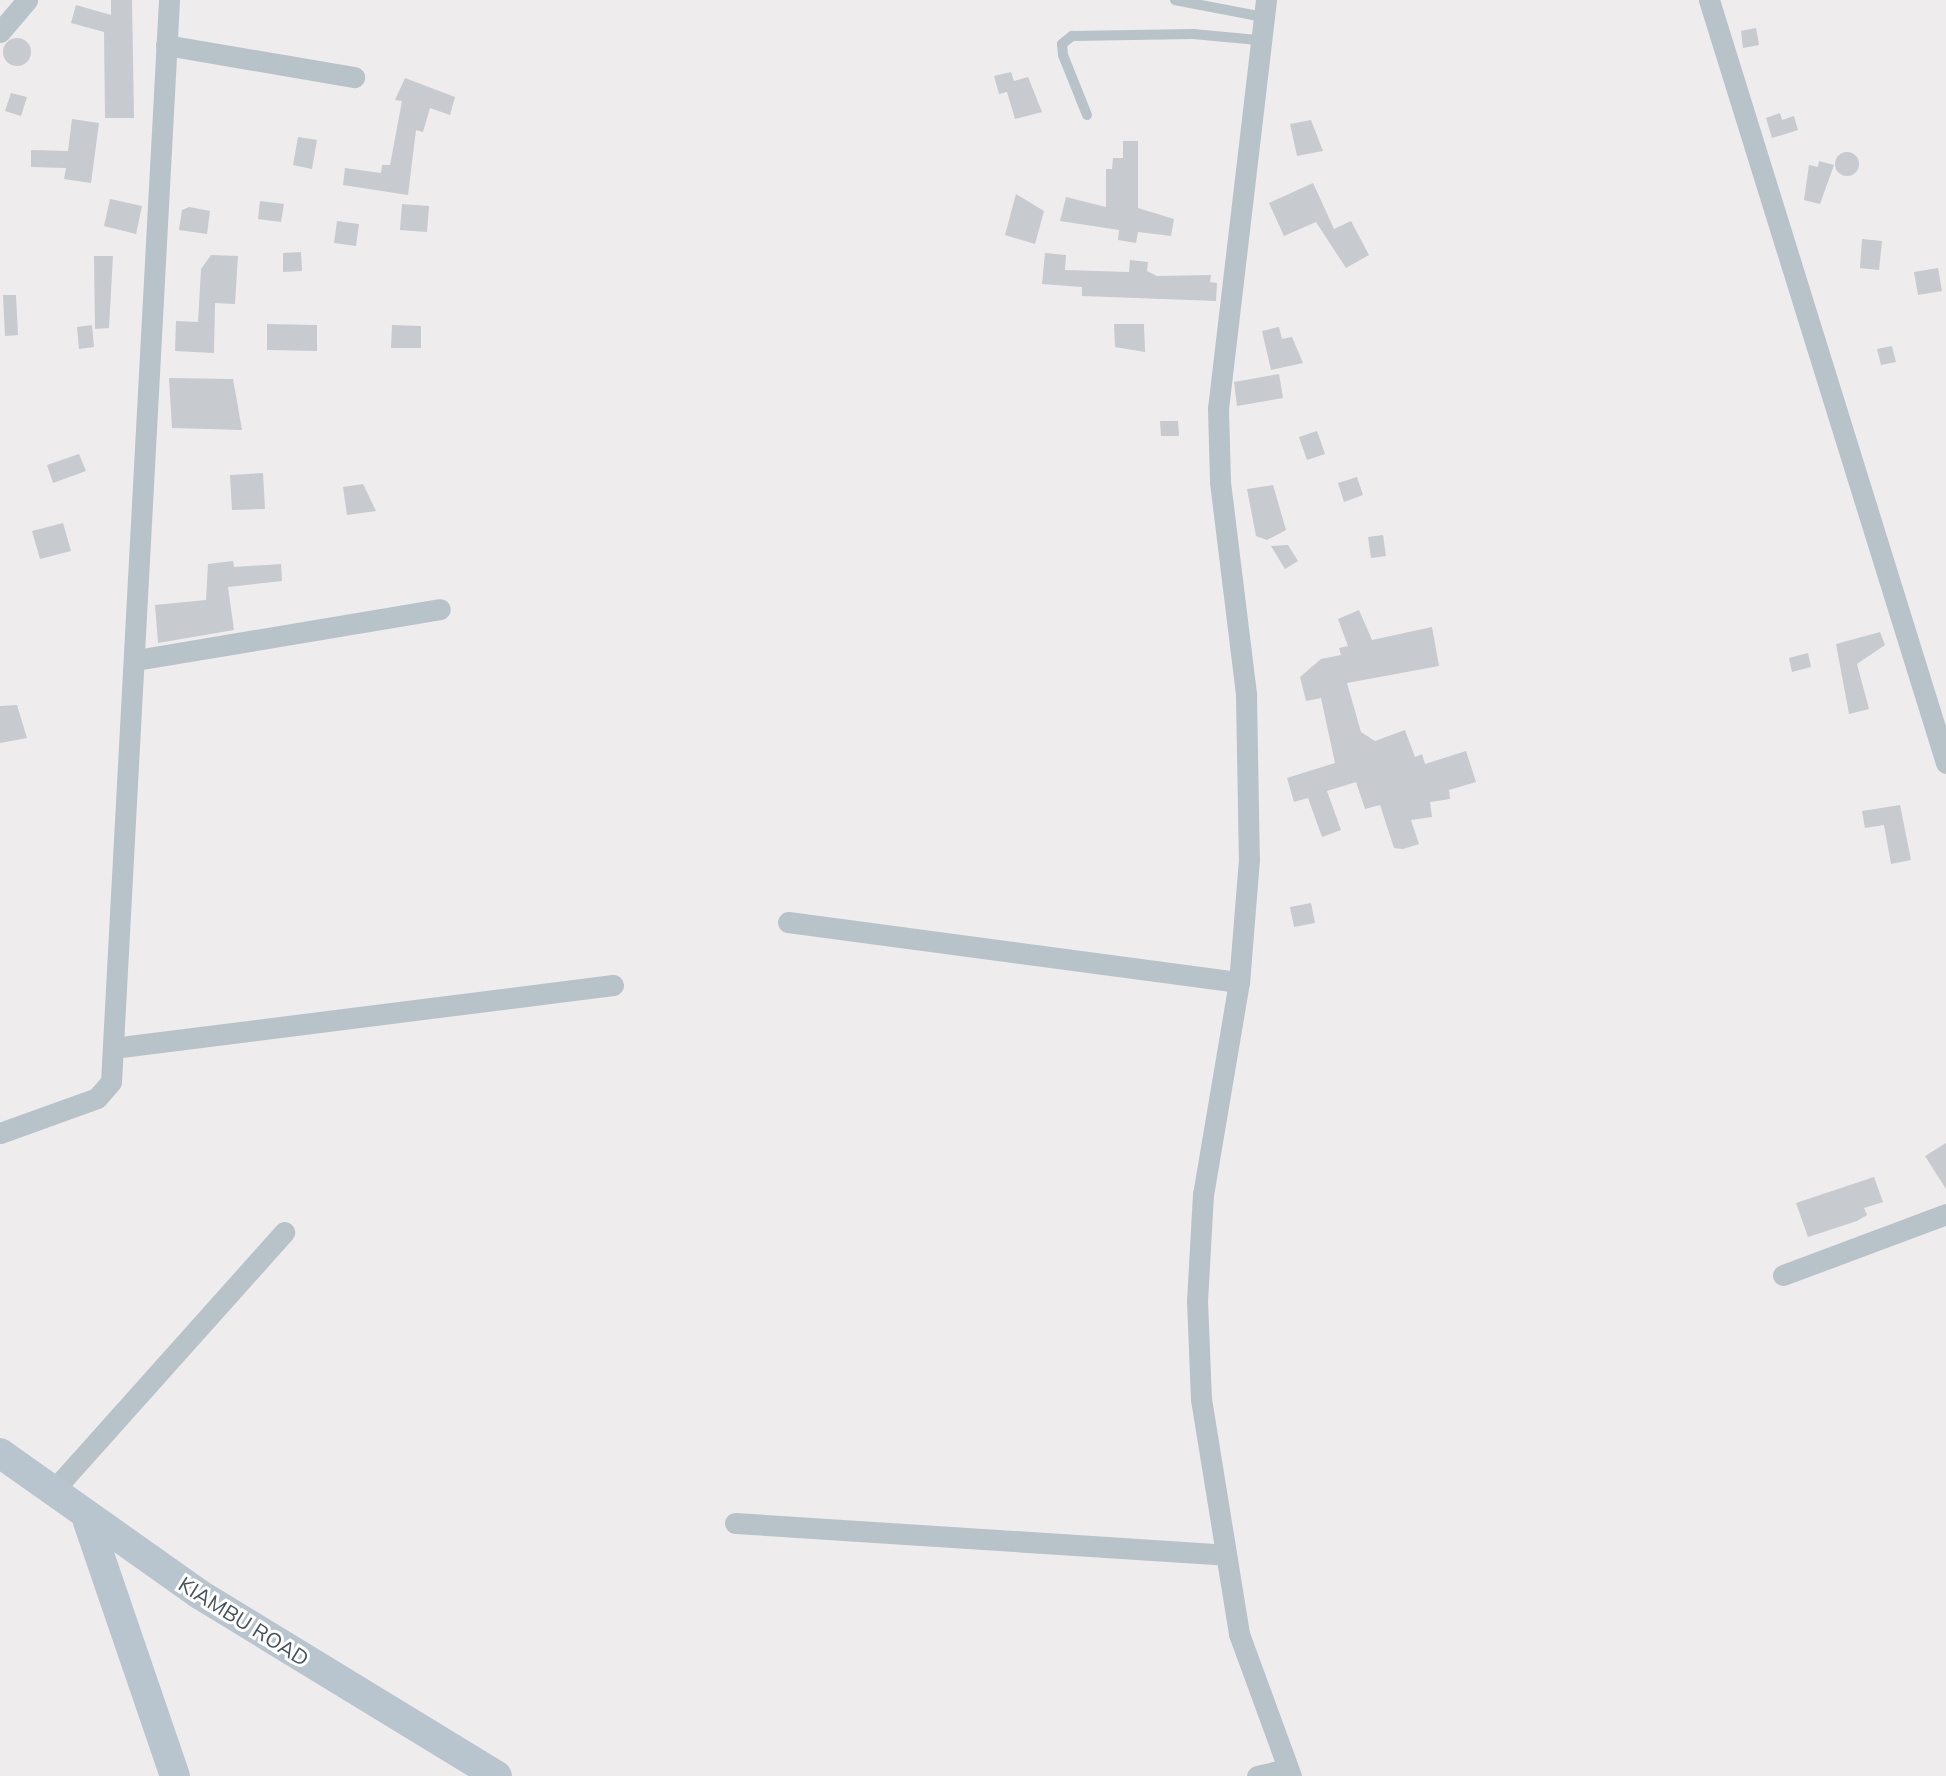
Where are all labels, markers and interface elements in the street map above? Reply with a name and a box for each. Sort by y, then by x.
street label: KIAMBU ROAD [174,1571,314,1671]

